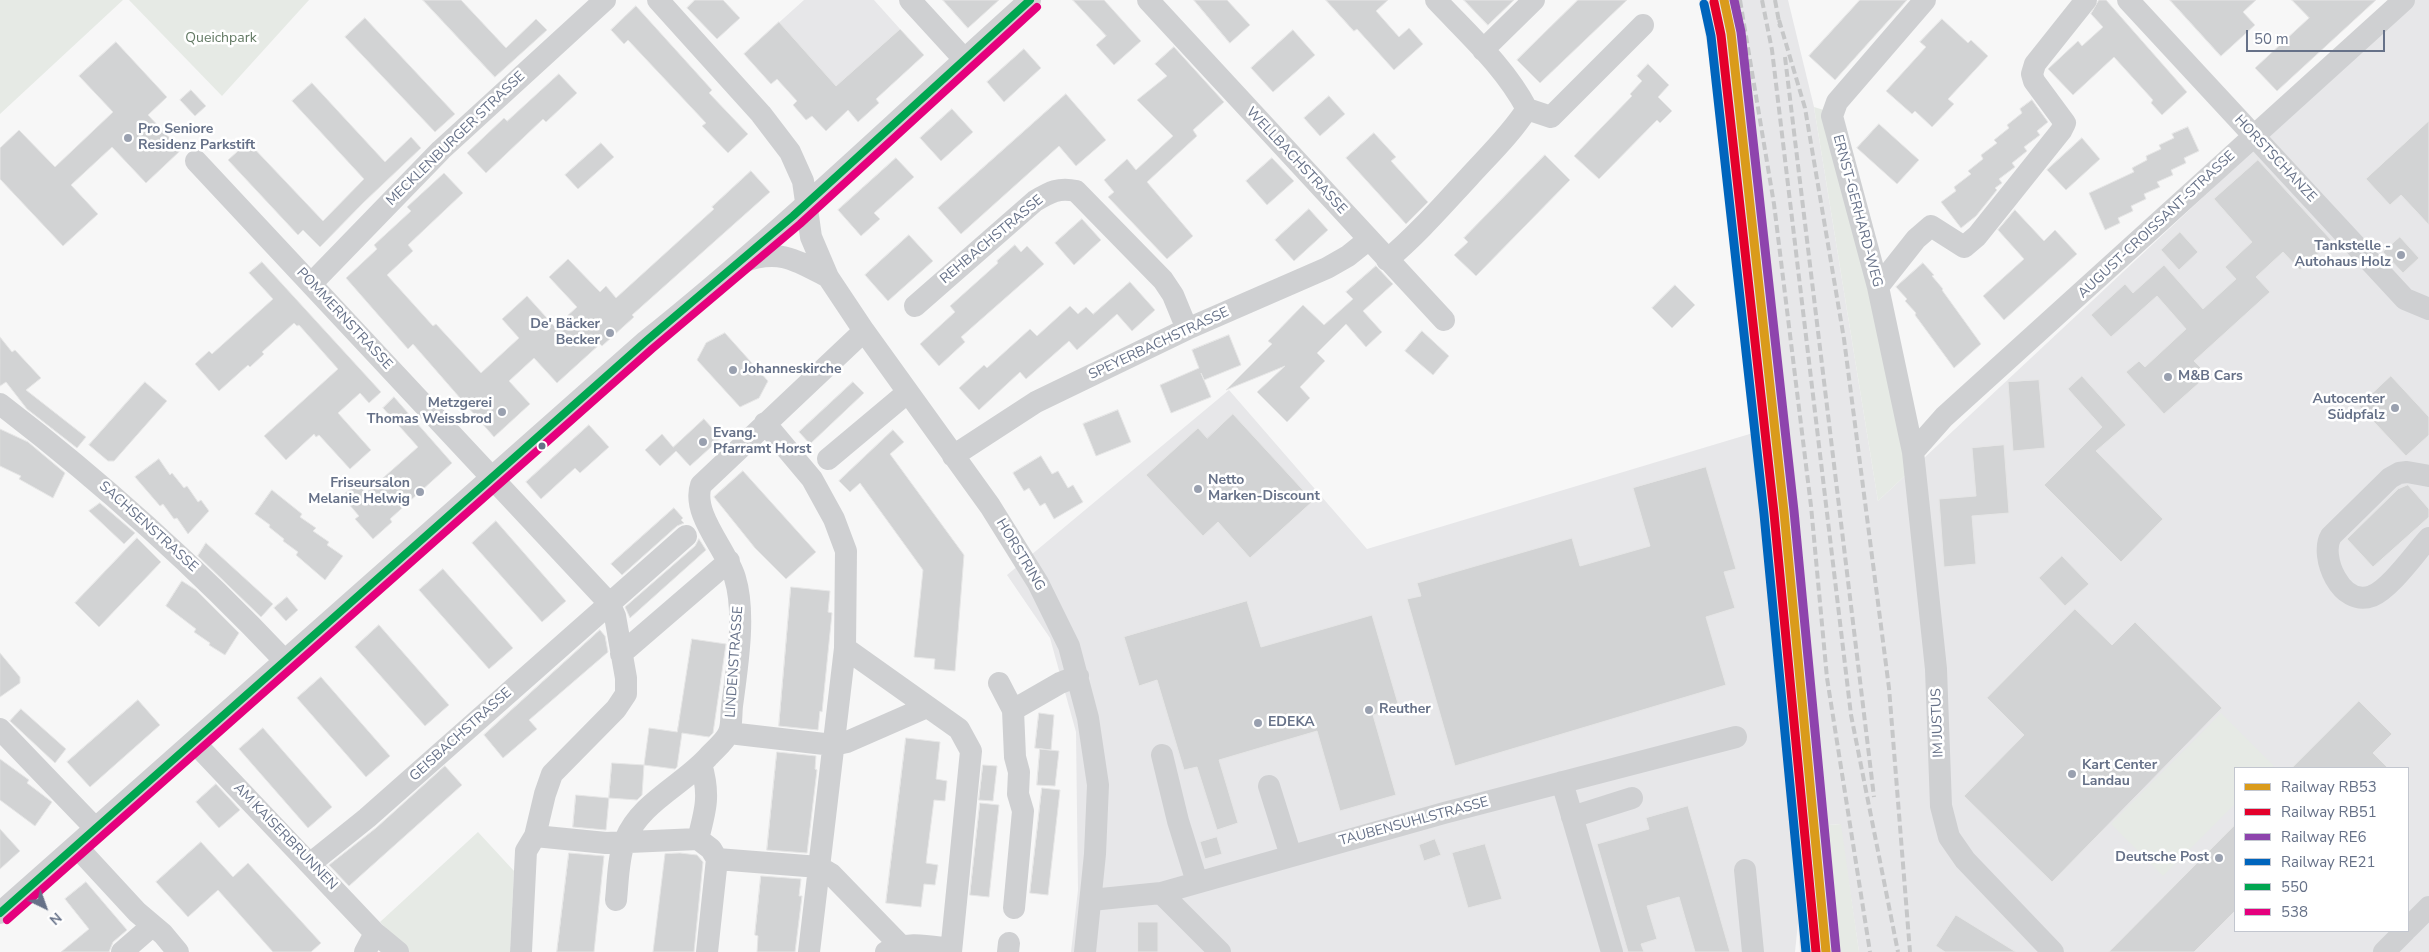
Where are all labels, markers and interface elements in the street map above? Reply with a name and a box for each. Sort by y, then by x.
scale bar [2249,20,2388,52]
text: 50 m [2254,29,2289,49]
park label: Queichpark [185,31,257,47]
street label: MECKLENBURGER STRASSE [383,68,529,210]
street label: WELLBACHSTRASSE [1242,104,1350,218]
street label: HORSTSCHANZE [2230,112,2320,206]
place label: Pro Seniore Residenz Parkstift [138,122,255,154]
marker: Pro Seniore Residenz Parkstift [122,132,134,144]
street label: ERNST-GERHARD-WEG [1829,133,1885,289]
street label: AUGUST-CROISSANT-STRASSE [2075,148,2239,302]
street label: REHBACHSTRASSE [937,192,1047,288]
place label: Tankstelle - Autohaus Holz [2295,239,2391,272]
marker: Tankstelle - Autohaus Holz [2395,249,2407,261]
street label: POMMERNSTRASSE [293,265,395,373]
street label: SPEYERBACHSTRASSE [1086,304,1232,384]
place label: De' Bäcker Becker [530,317,600,350]
marker: De' Bäcker Becker [604,327,616,339]
place label: Johanneskirche [743,362,842,378]
marker: Johanneskirche [727,364,739,376]
place label: M&B Cars [2178,369,2243,385]
marker: M&B Cars [2162,371,2174,383]
place label: Autocenter Südpfalz [2312,392,2385,424]
place label: Metzgerei Thomas Weissbrod [367,396,492,428]
marker: Autocenter Südpfalz [2389,402,2401,414]
marker: Metzgerei Thomas Weissbrod [496,406,508,418]
place label: Evang. Pfarramt Horst [713,426,811,458]
marker: Evang. Pfarramt Horst [697,436,709,448]
unlabelled marker [537,441,547,451]
place label: Netto Marken-Discount [1208,473,1320,506]
place label: Friseursalon Melanie Helwig [308,476,410,508]
street label: SACHSENSTRASSE [95,478,201,576]
marker: Netto Marken-Discount [1192,483,1204,495]
marker: Friseursalon Melanie Helwig [414,486,426,498]
street label: HORSTRING [992,516,1048,594]
street label: LINDENSTRASSE [723,606,747,718]
street label: GEISBACHSTRASSE [407,685,515,785]
street label: IM JUSTUS [1928,688,1948,758]
place label: Reuther [1379,702,1431,718]
marker: Reuther [1363,704,1375,716]
place label: EDEKA [1268,715,1315,731]
marker: EDEKA [1252,717,1264,729]
place label: Kart Center Landau [2082,758,2157,790]
legend [2234,767,2409,932]
marker: Kart Center Landau [2066,768,2078,780]
text: Railway RB53 [2281,777,2377,797]
street label: AM KAISERBRUNNEN [230,780,340,894]
street label: TAUBENSUHLSTRASSE [1337,794,1491,850]
text: Railway RB51 [2281,802,2377,822]
text: Railway RE6 [2281,827,2366,847]
place label: Deutsche Post [2115,850,2209,866]
marker: Deutsche Post [2213,852,2225,864]
text: Railway RE21 [2281,852,2375,872]
text: 550 [2281,877,2308,897]
north arrow [20,882,70,932]
text: 538 [2281,902,2308,922]
text: N [45,908,66,929]

